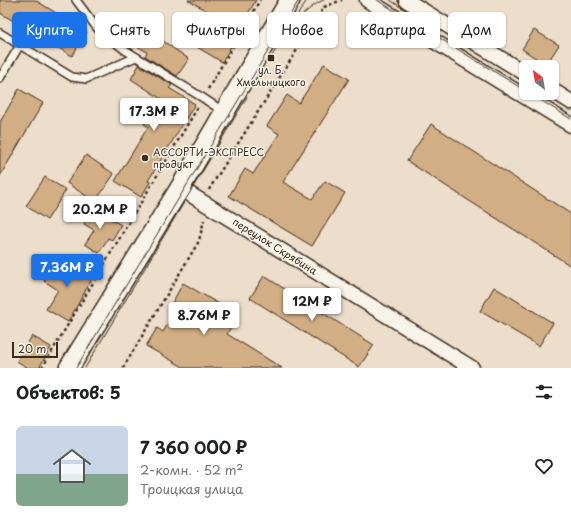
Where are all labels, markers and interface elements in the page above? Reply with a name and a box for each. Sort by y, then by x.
chip: Купить [12,12,87,48]
chip: Снять [95,12,164,48]
chip: Фильтры [172,12,259,48]
chip: Новое [267,12,338,48]
chip: Квартира [346,12,440,48]
chip: Дом [448,12,506,48]
marker: ул. Б. Хмельницкого [266,53,276,63]
north arrow [519,60,559,100]
map controls [519,60,559,100]
place label: ул. Б. Хмельницкого [236,62,306,89]
pin: 17.3M ₽ [117,98,191,132]
text: 17.3M ₽ [129,101,179,120]
place label: АССОРТИ-ЭКСПРЕСС продукт [153,144,264,171]
marker: АССОРТИ-ЭКСПРЕСС продукт [140,153,150,163]
pin: 20.2M ₽ [63,196,137,230]
text: 20.2M ₽ [72,199,128,218]
street label: переулок Скрябина [230,214,321,279]
pin: 7.36M ₽ [30,254,104,288]
text: 7.36M ₽ [40,257,94,276]
pin: 12M ₽ [284,288,340,322]
text: 12M ₽ [292,291,332,310]
pin: 8.76M ₽ [167,302,241,336]
text: 8.76M ₽ [177,305,231,324]
scale bar [12,340,58,359]
text: 20 m [18,340,46,357]
text: Объектов: 5 [16,379,121,405]
icon: filters [533,381,555,403]
text: 7 360 000 ₽ [140,434,247,460]
icon: home [48,442,96,490]
icon: heart [533,455,555,477]
text: 2-комн. · 52 m² [140,460,243,479]
text: Троицкая улица [140,479,243,498]

